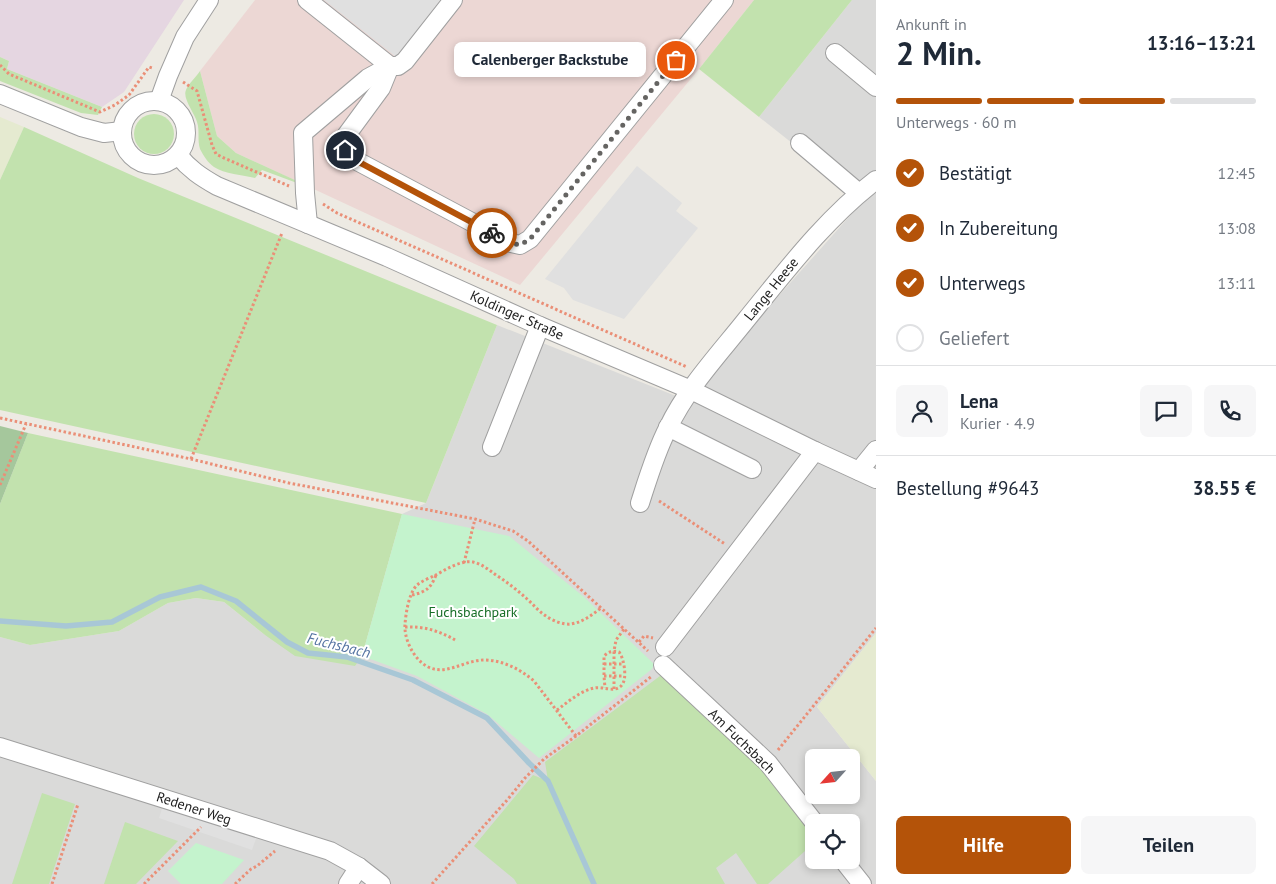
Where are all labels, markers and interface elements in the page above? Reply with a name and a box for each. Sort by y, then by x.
text: Ankunft in [896,14,967,34]
text: 13:16–13:21 [1147,31,1256,55]
text: 2 Min. [896,32,982,74]
pin [655,39,697,81]
callout: Calenberger Backstube [453,42,646,78]
icon: bag [662,46,690,74]
text: Calenberger Backstube [472,49,628,69]
text: Unterwegs · 60 m [896,112,1016,132]
pin [324,129,366,171]
icon: home [331,136,359,164]
icon: check [896,159,924,187]
text: Bestätigt [939,161,1012,185]
text: 12:45 [1218,163,1256,183]
courier [467,208,517,258]
icon: check [896,214,924,242]
text: In Zubereitung [939,216,1058,240]
text: 13:08 [1218,218,1256,238]
icon: bike [478,219,506,247]
street label: Lange Heese [740,254,802,324]
icon: check [896,269,924,297]
text: Unterwegs [939,271,1026,295]
text: 13:11 [1218,273,1256,293]
street label: Koldinger Straße [467,286,567,344]
text: Geliefert [939,326,1010,350]
button: person [896,385,948,437]
button: chat [1140,385,1192,437]
button: phone [1204,385,1256,437]
text: Lena [960,389,999,413]
text: Kurier · 4.9 [960,413,1035,433]
text: Bestellung #9643 [896,476,1039,500]
text: 38.55 € [1193,476,1256,500]
park label: Fuchsbachpark [428,603,518,621]
water label: Fuchsbach [305,628,373,662]
street label: Am Fuchsbach [705,705,779,777]
north arrow [805,749,860,804]
map controls [805,749,860,869]
street label: Redener Weg [154,787,234,829]
button: locate [805,814,860,869]
button: Hilfe [896,816,1071,874]
button: Teilen [1081,816,1256,874]

